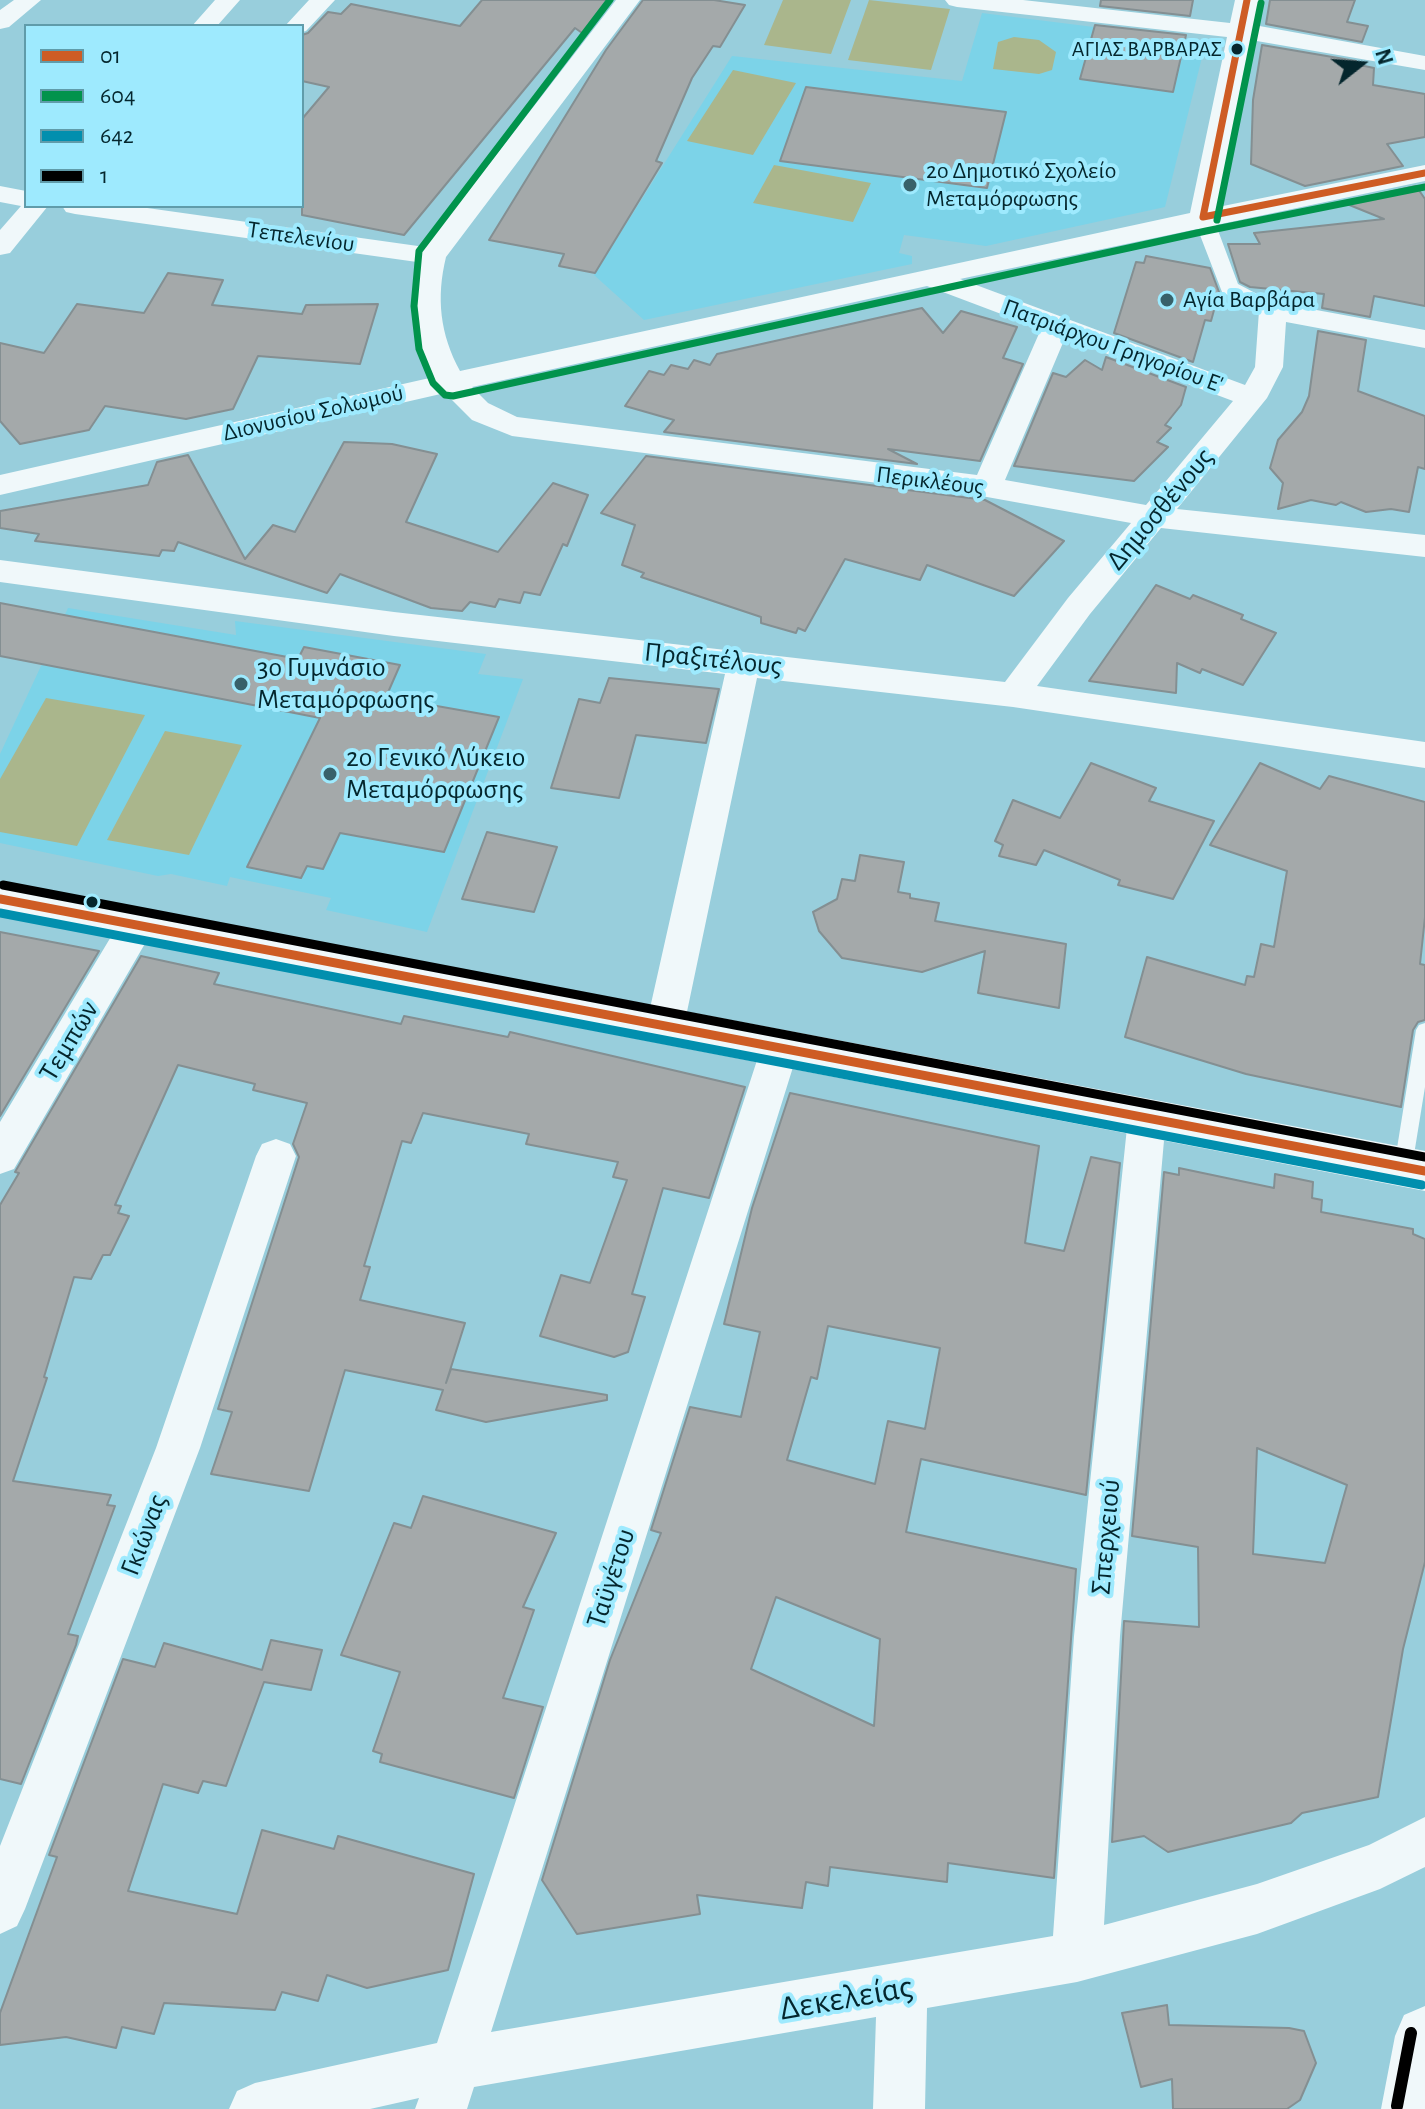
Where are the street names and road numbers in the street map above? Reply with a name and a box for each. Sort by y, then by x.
street label: Τεπελενίου [246,215,356,259]
street label: Πατριάρχου Γρηγορίου Ε' [999,293,1227,399]
street label: Διονυσίου Σολωμού [220,378,406,448]
street label: Δημοσθένους [1099,441,1221,577]
street label: Περικλέους [875,460,985,502]
street label: Πραξιτέλους [643,635,783,683]
street label: Τεμπών [32,995,106,1087]
street label: Σπερχειού [1084,1478,1128,1596]
street label: Γκιώνας [113,1490,175,1580]
street label: Ταϋγέτου [579,1524,643,1632]
street label: Δεκελείας [776,1966,916,2030]

